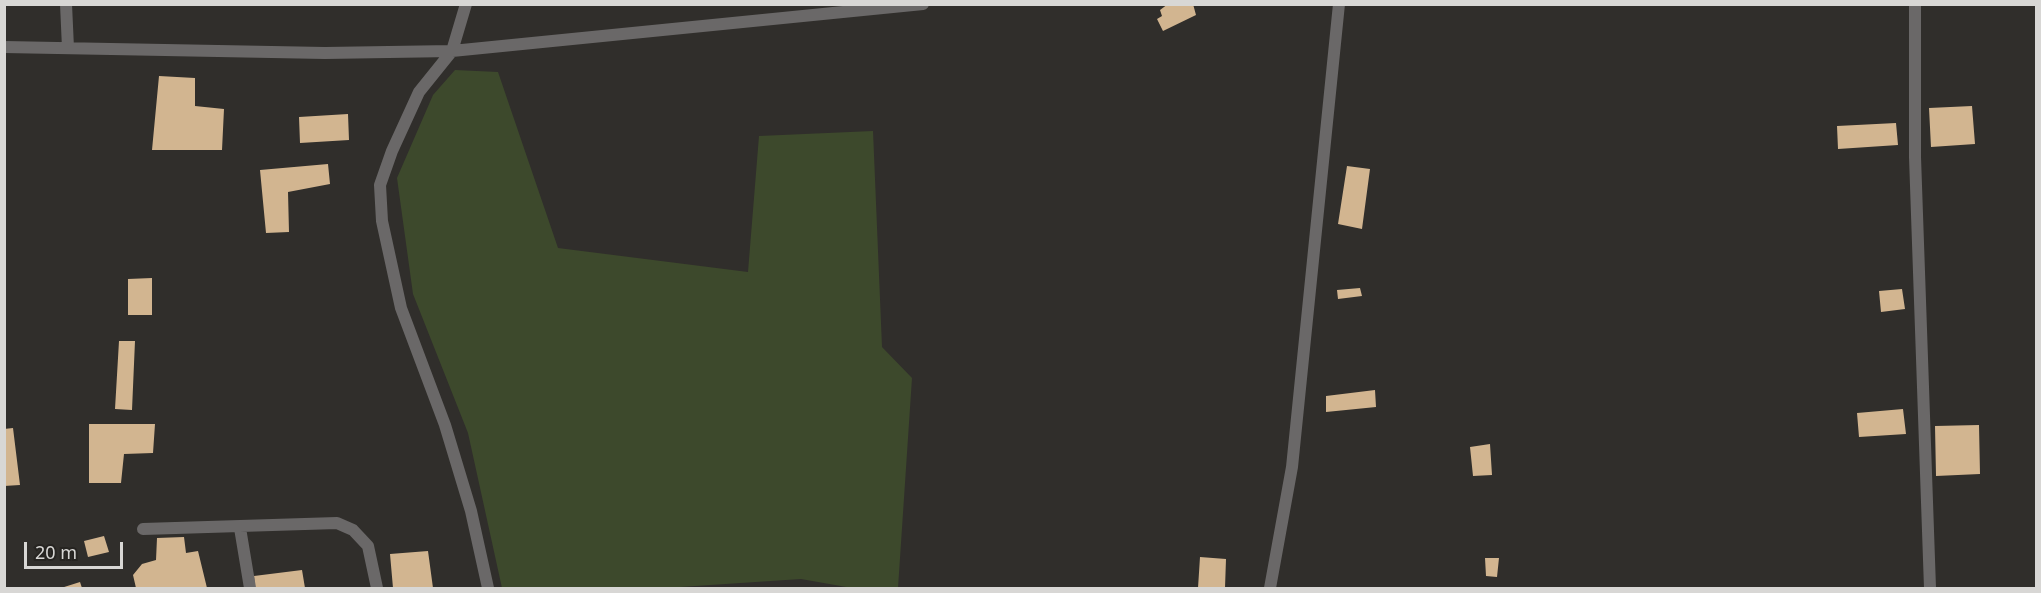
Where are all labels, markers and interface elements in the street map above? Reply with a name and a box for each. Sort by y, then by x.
scale bar [27,530,126,568]
text: 20 m [35,540,77,564]

